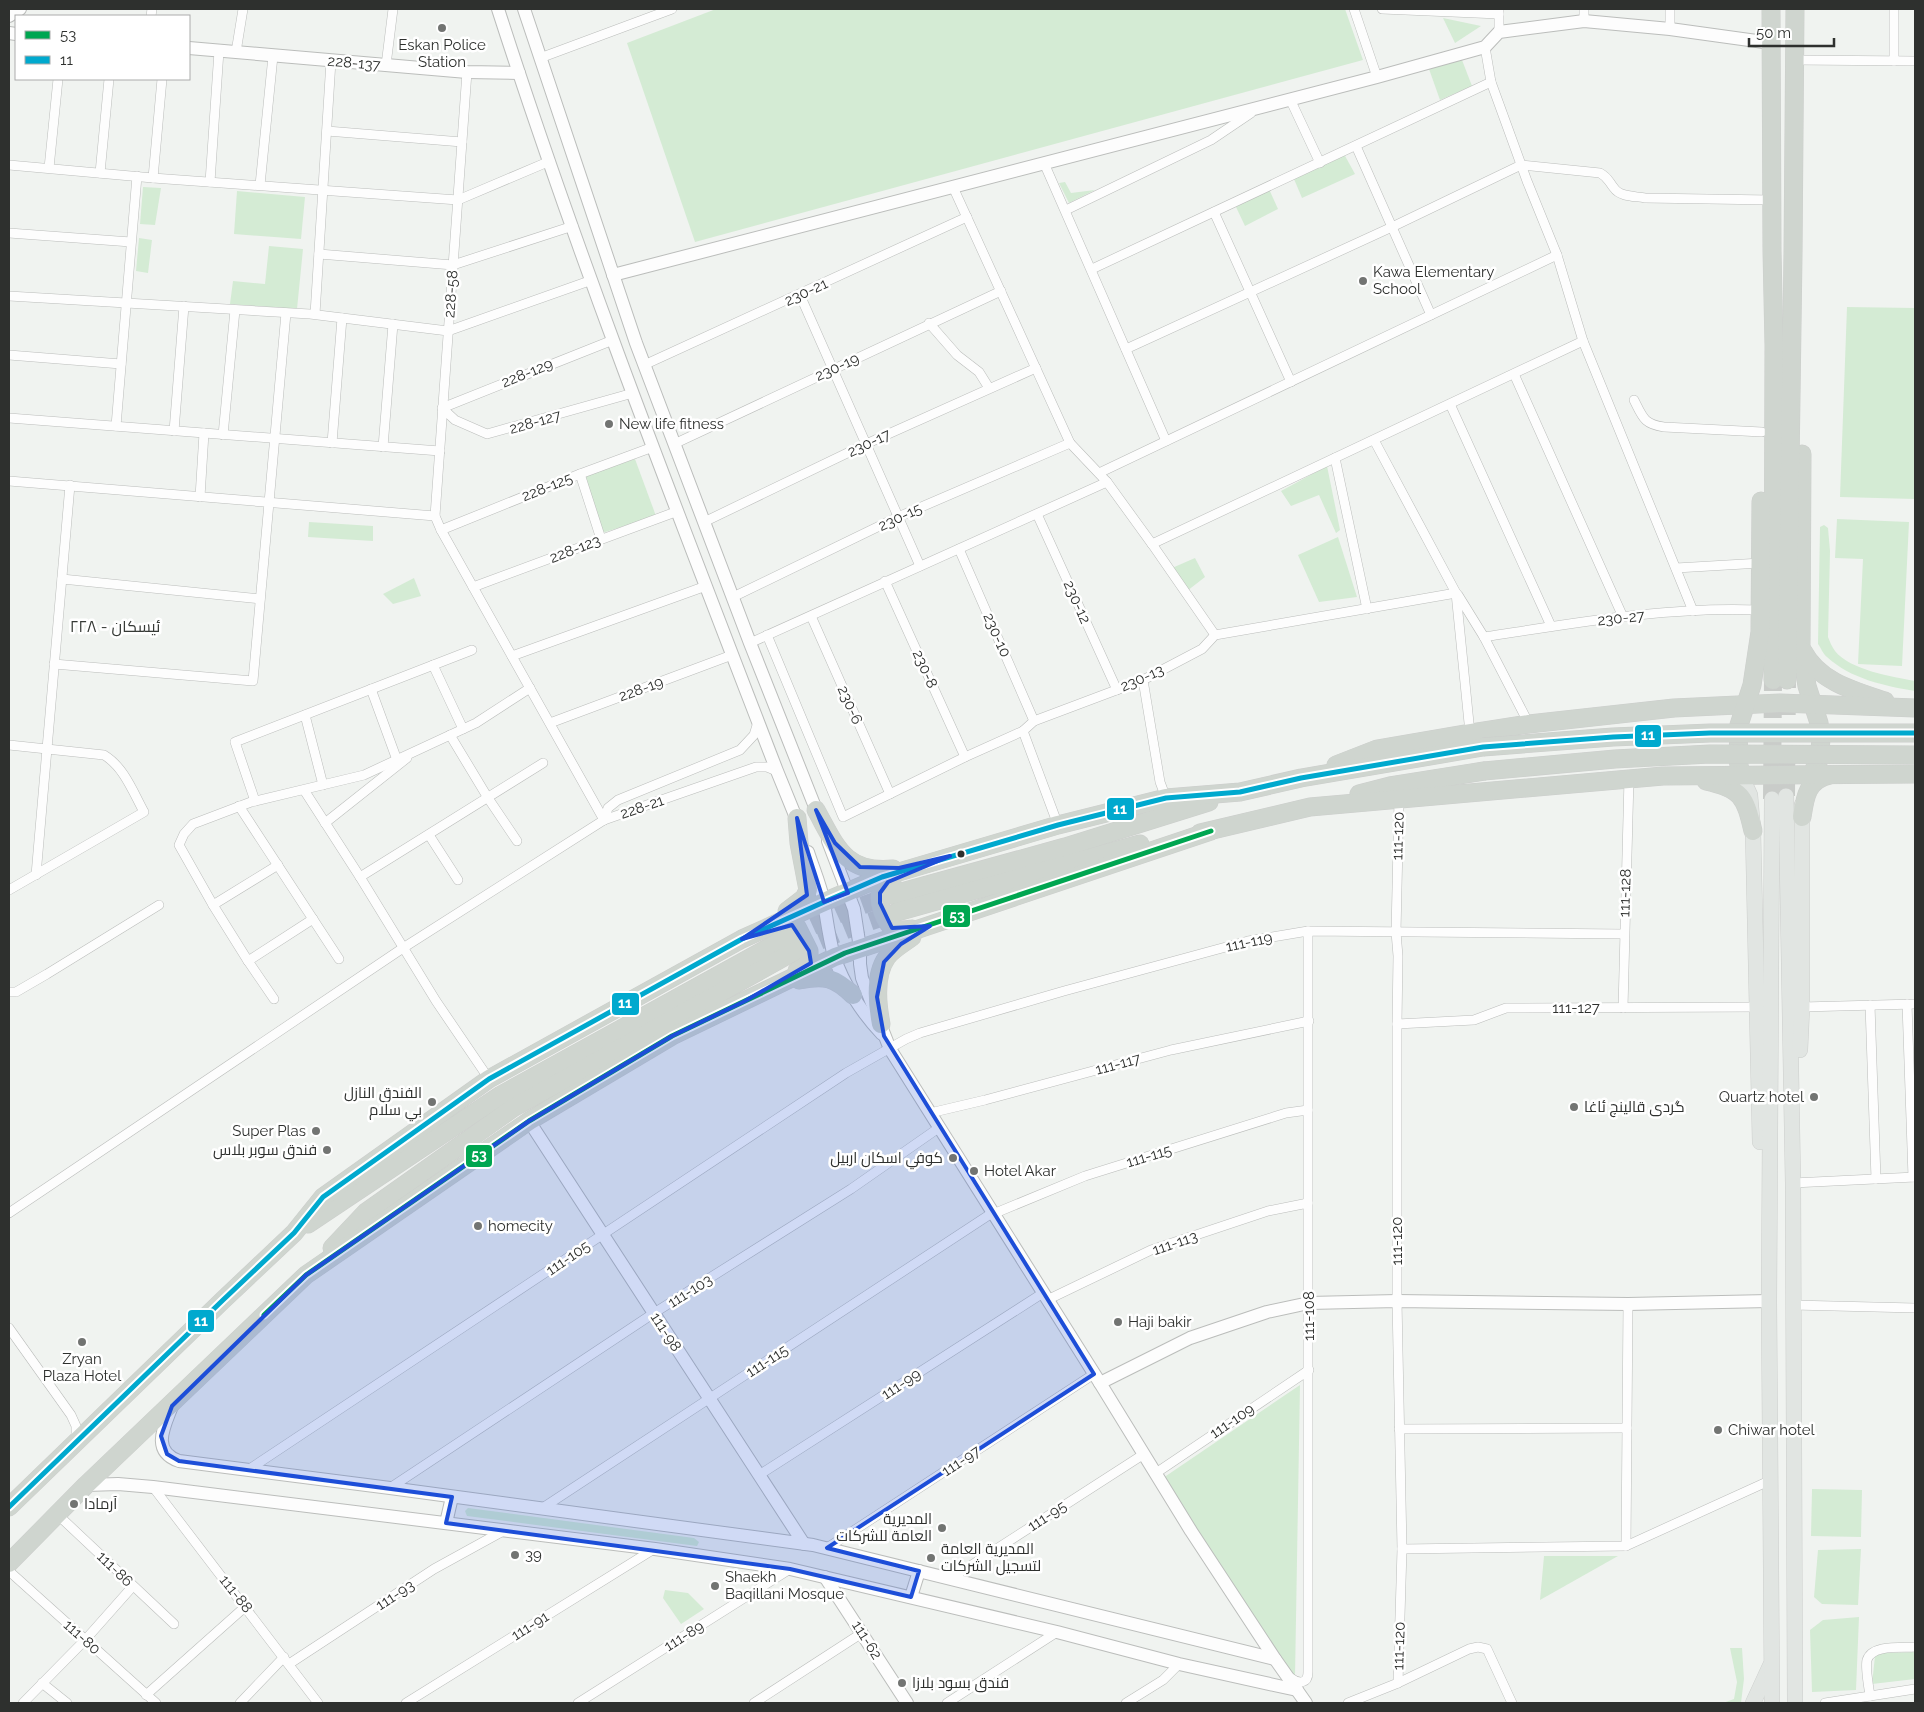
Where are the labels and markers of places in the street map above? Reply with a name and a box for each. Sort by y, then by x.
marker: Eskan Police Station [436,22,448,34]
place label: Eskan Police Station [398,36,486,71]
place label: Kawa Elementary School [1373,263,1494,298]
marker: Kawa Elementary School [1357,275,1369,287]
place label: New life fitness [619,415,724,433]
marker: New life fitness [603,418,615,430]
unlabelled marker [956,849,966,859]
place label: الفندق النازل بي سلام [344,1084,422,1122]
place label: Quartz hotel [1719,1088,1805,1106]
marker: Quartz hotel [1808,1091,1820,1103]
marker: الفندق النازل بي سلام [426,1096,438,1108]
place label: گردی قالینچ ئاغا [1584,1098,1685,1118]
marker: گردی قالینچ ئاغا [1568,1101,1580,1113]
place label: Super Plas [232,1122,306,1140]
marker: Super Plas [310,1125,322,1137]
place label: فندق سوبر بلاس [213,1141,317,1160]
marker: فندق سوبر بلاس [321,1144,333,1156]
place label: كوفي اسكان اربيل [830,1149,943,1170]
marker: كوفي اسكان اربيل [947,1152,959,1164]
place label: Hotel Akar [984,1162,1057,1180]
marker: Hotel Akar [968,1165,980,1177]
place label: homecity [488,1217,553,1235]
marker: homecity [472,1220,484,1232]
place label: Haji bakir [1128,1313,1192,1331]
marker: Haji bakir [1112,1316,1124,1328]
marker: Zryan Plaza Hotel [76,1336,88,1348]
place label: Zryan Plaza Hotel [43,1350,122,1385]
place label: Chiwar hotel [1728,1421,1815,1439]
marker: Chiwar hotel [1712,1424,1724,1436]
place label: آرمادا [84,1495,117,1513]
marker: آرمادا [68,1498,80,1510]
place label: المديرية العامة للشركات [836,1510,932,1545]
marker: المديرية العامة للشركات [936,1522,948,1534]
place label: المديرية العامة لتسجيل الشركات [941,1540,1041,1576]
place label: 39 [525,1546,542,1564]
marker: 39 [509,1549,521,1561]
marker: المديرية العامة لتسجيل الشركات [925,1552,937,1564]
place label: Shaekh Baqillani Mosque [725,1568,844,1603]
marker: Shaekh Baqillani Mosque [709,1580,721,1592]
place label: فندق بسود بلازا [912,1674,1009,1693]
marker: فندق بسود بلازا [896,1677,908,1689]

